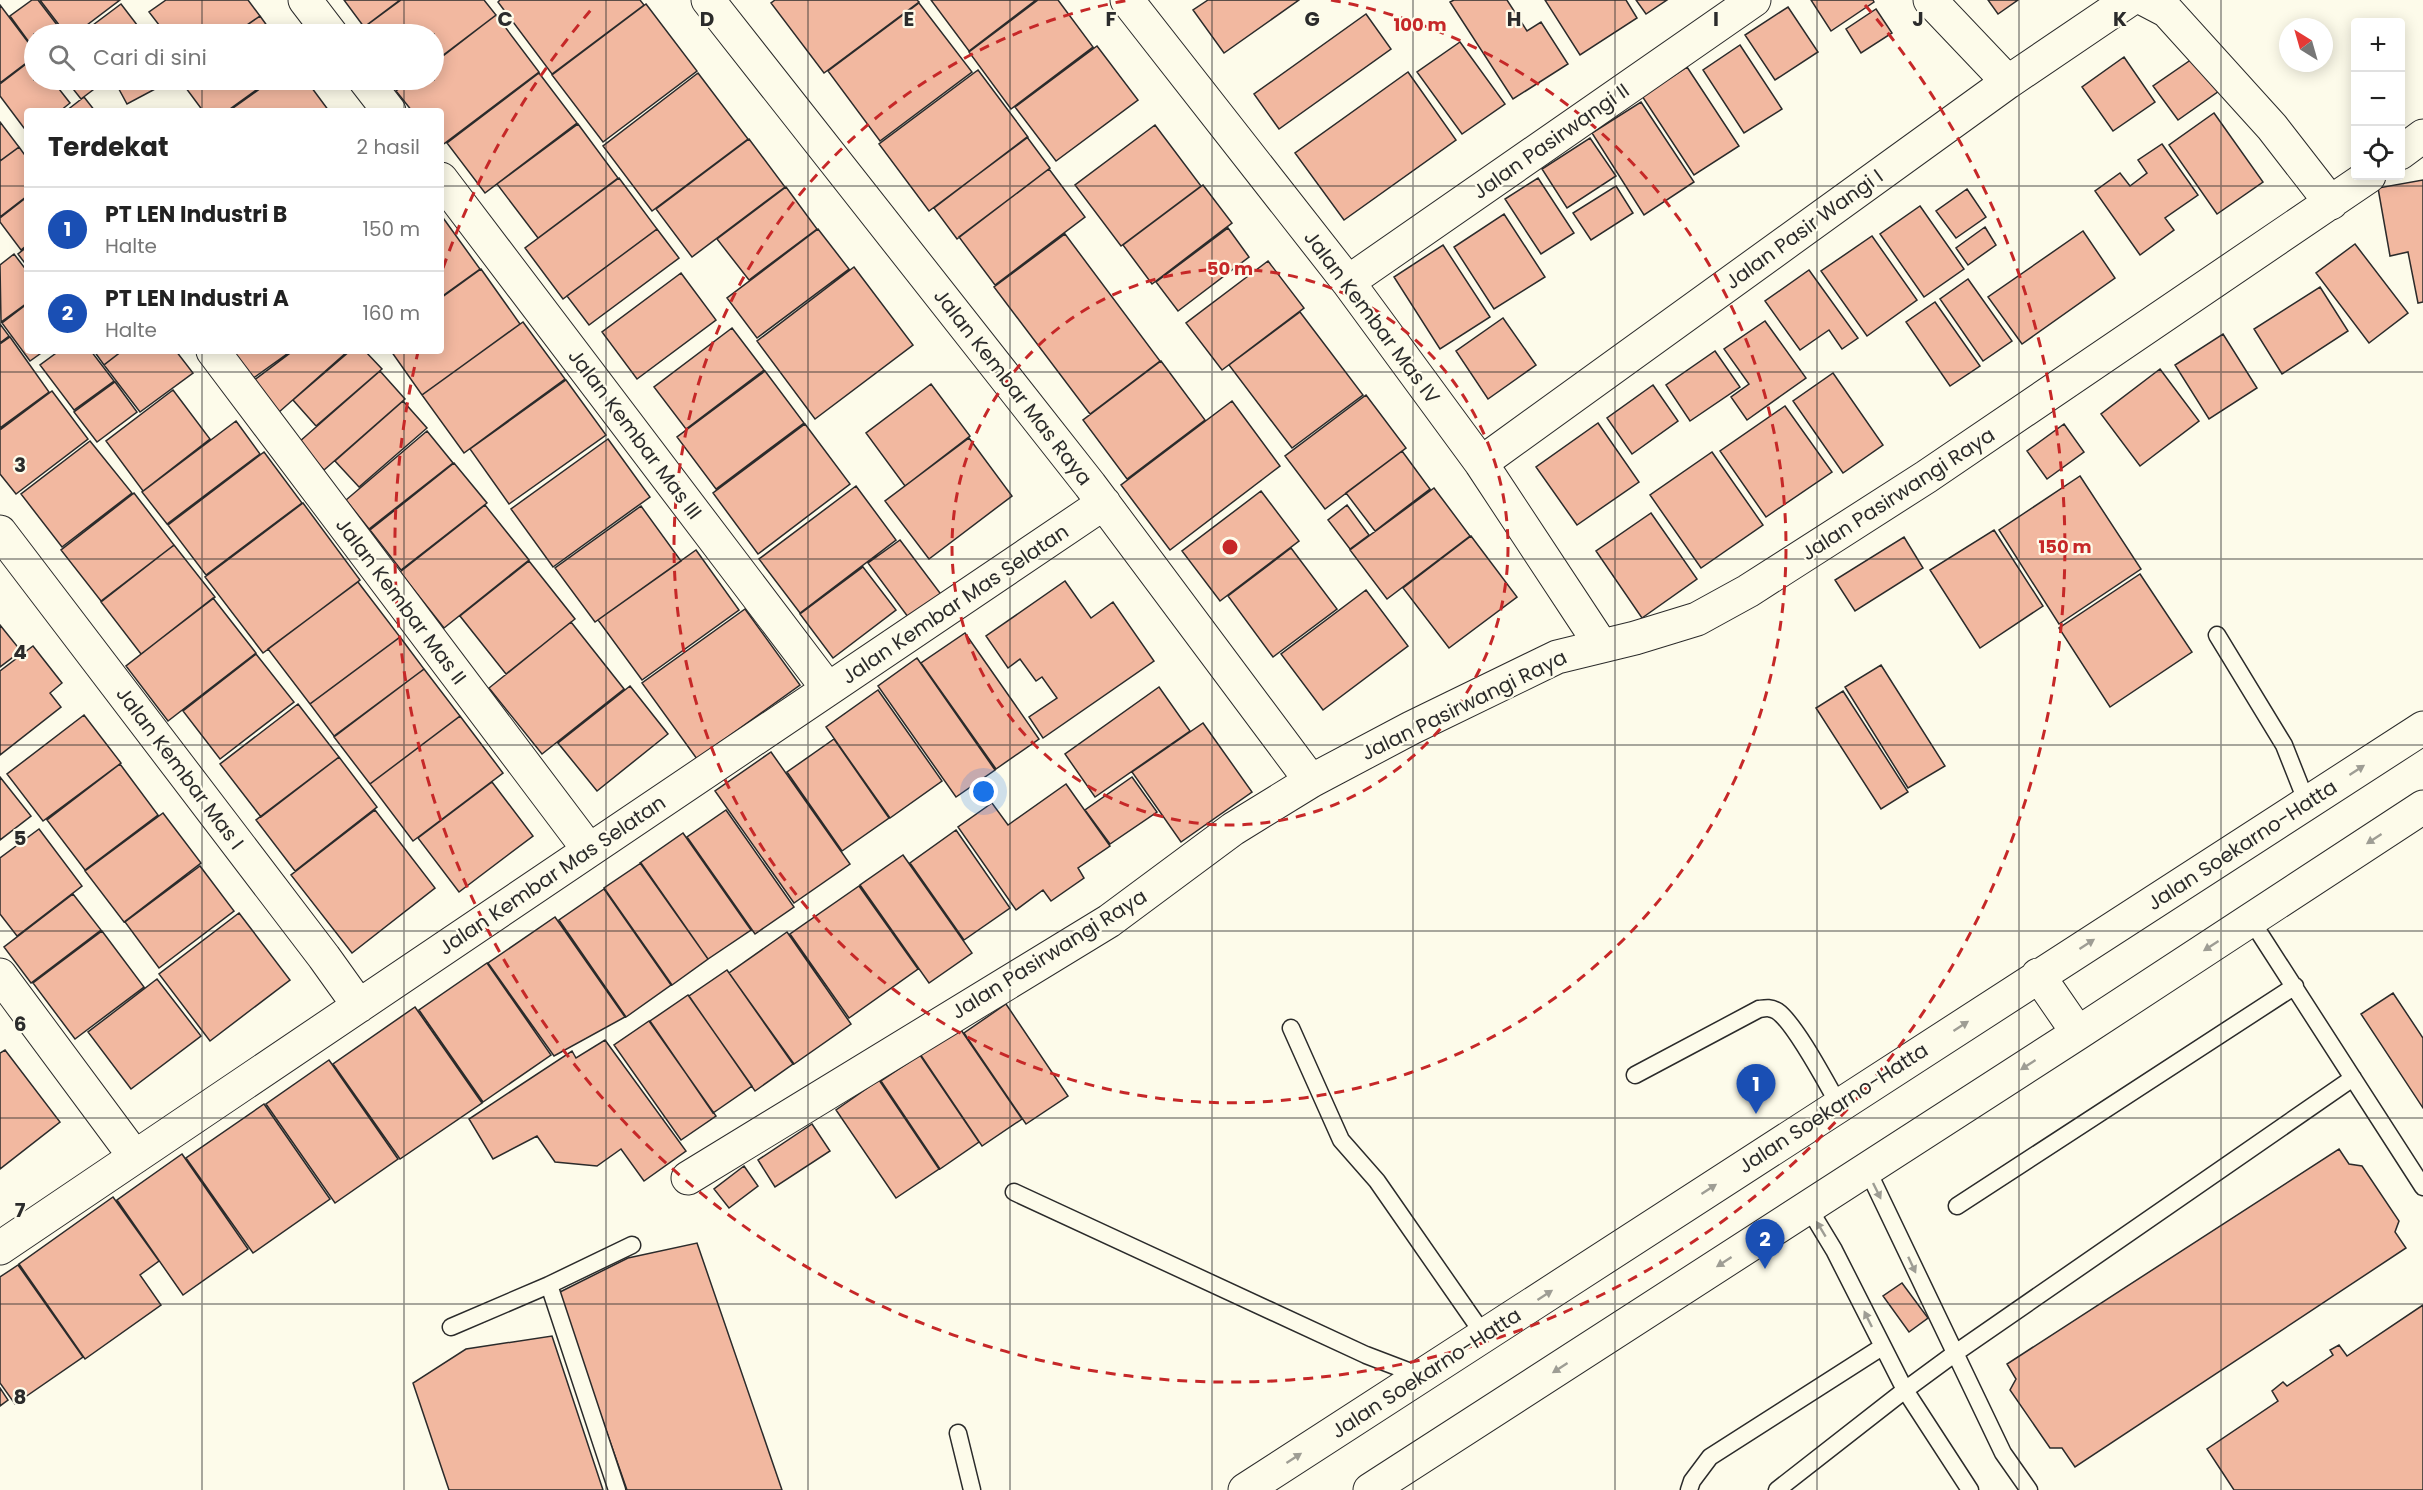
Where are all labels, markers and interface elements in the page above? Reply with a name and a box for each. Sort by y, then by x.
text: C [497,5,513,33]
text: D [700,5,714,33]
text: E [904,5,914,33]
text: F [1106,5,1117,33]
text: G [1304,5,1320,33]
text: H [1507,5,1521,33]
text: I [1713,5,1719,33]
text: J [1912,5,1924,33]
text: K [2113,5,2127,33]
text: 100 m [1393,12,1447,37]
north arrow [2279,18,2333,72]
map controls [2351,18,2405,180]
button: + [2351,18,2405,72]
search box [24,24,444,90]
icon: search [45,41,78,74]
text: Cari di sini [93,42,207,73]
button: − [2351,72,2405,126]
street label: Jalan Pasirwangi II [1467,76,1635,206]
button: locate [2351,126,2405,180]
text: Terdekat [48,129,168,165]
text: 2 hasil [357,133,420,161]
street label: Jalan Pasir Wangi I [1720,162,1888,296]
text: PT LEN Industri B [105,199,287,230]
text: 1 [64,215,71,243]
text: 150 m [363,215,420,243]
street label: Jalan Kembar Mas IV [1297,225,1447,410]
text: Halte [105,232,157,260]
text: 50 m [1207,256,1253,281]
text: PT LEN Industri A [105,283,289,314]
street label: Jalan Kembar Mas Raya [927,283,1099,491]
text: 2 [62,299,73,327]
text: 160 m [362,299,420,327]
text: Halte [105,316,157,344]
street label: Jalan Kembar Mas III [562,343,708,525]
street label: Jalan Pasirwangi Raya [1796,421,2000,567]
text: 3 [14,451,26,479]
street label: Jalan Kembar Mas II [329,512,473,690]
street label: Jalan Kembar Mas Selatan [836,517,1074,691]
text: 150 m [2038,534,2092,559]
centre of rings [1220,537,1240,557]
text: 4 [13,638,27,666]
street label: Jalan Pasirwangi Raya [1356,643,1572,767]
street label: Jalan Kembar Mas I [110,681,250,855]
one-way arrow [2349,765,2365,776]
street label: Jalan Soekarno-Hatta [2142,773,2342,917]
your location [969,777,998,806]
street label: Jalan Kembar Mas Selatan [433,788,671,962]
text: 5 [14,824,27,852]
one-way arrow [2366,834,2382,845]
street label: Jalan Pasirwangi Raya [946,882,1152,1026]
one-way arrow [2079,939,2095,950]
one-way arrow [2203,940,2219,951]
text: 6 [14,1010,26,1038]
one-way arrow [1952,1020,1969,1031]
street label: Jalan Soekarno-Hatta [1733,1036,1933,1180]
one-way arrow [2021,1059,2037,1071]
pin: 1 [1736,1064,1776,1114]
one-way arrow [1872,1182,1882,1199]
one-way arrow [1701,1184,1717,1195]
text: 7 [15,1196,26,1224]
pin: 2 [1746,1220,1784,1269]
one-way arrow [1816,1220,1826,1237]
one-way arrow [1908,1256,1917,1273]
one-way arrow [1715,1257,1732,1268]
one-way arrow [1537,1289,1553,1301]
street label: Jalan Soekarno-Hatta [1326,1301,1526,1445]
one-way arrow [1864,1311,1873,1328]
one-way arrow [1551,1362,1568,1373]
text: 8 [14,1383,26,1411]
one-way arrow [1285,1452,1301,1464]

